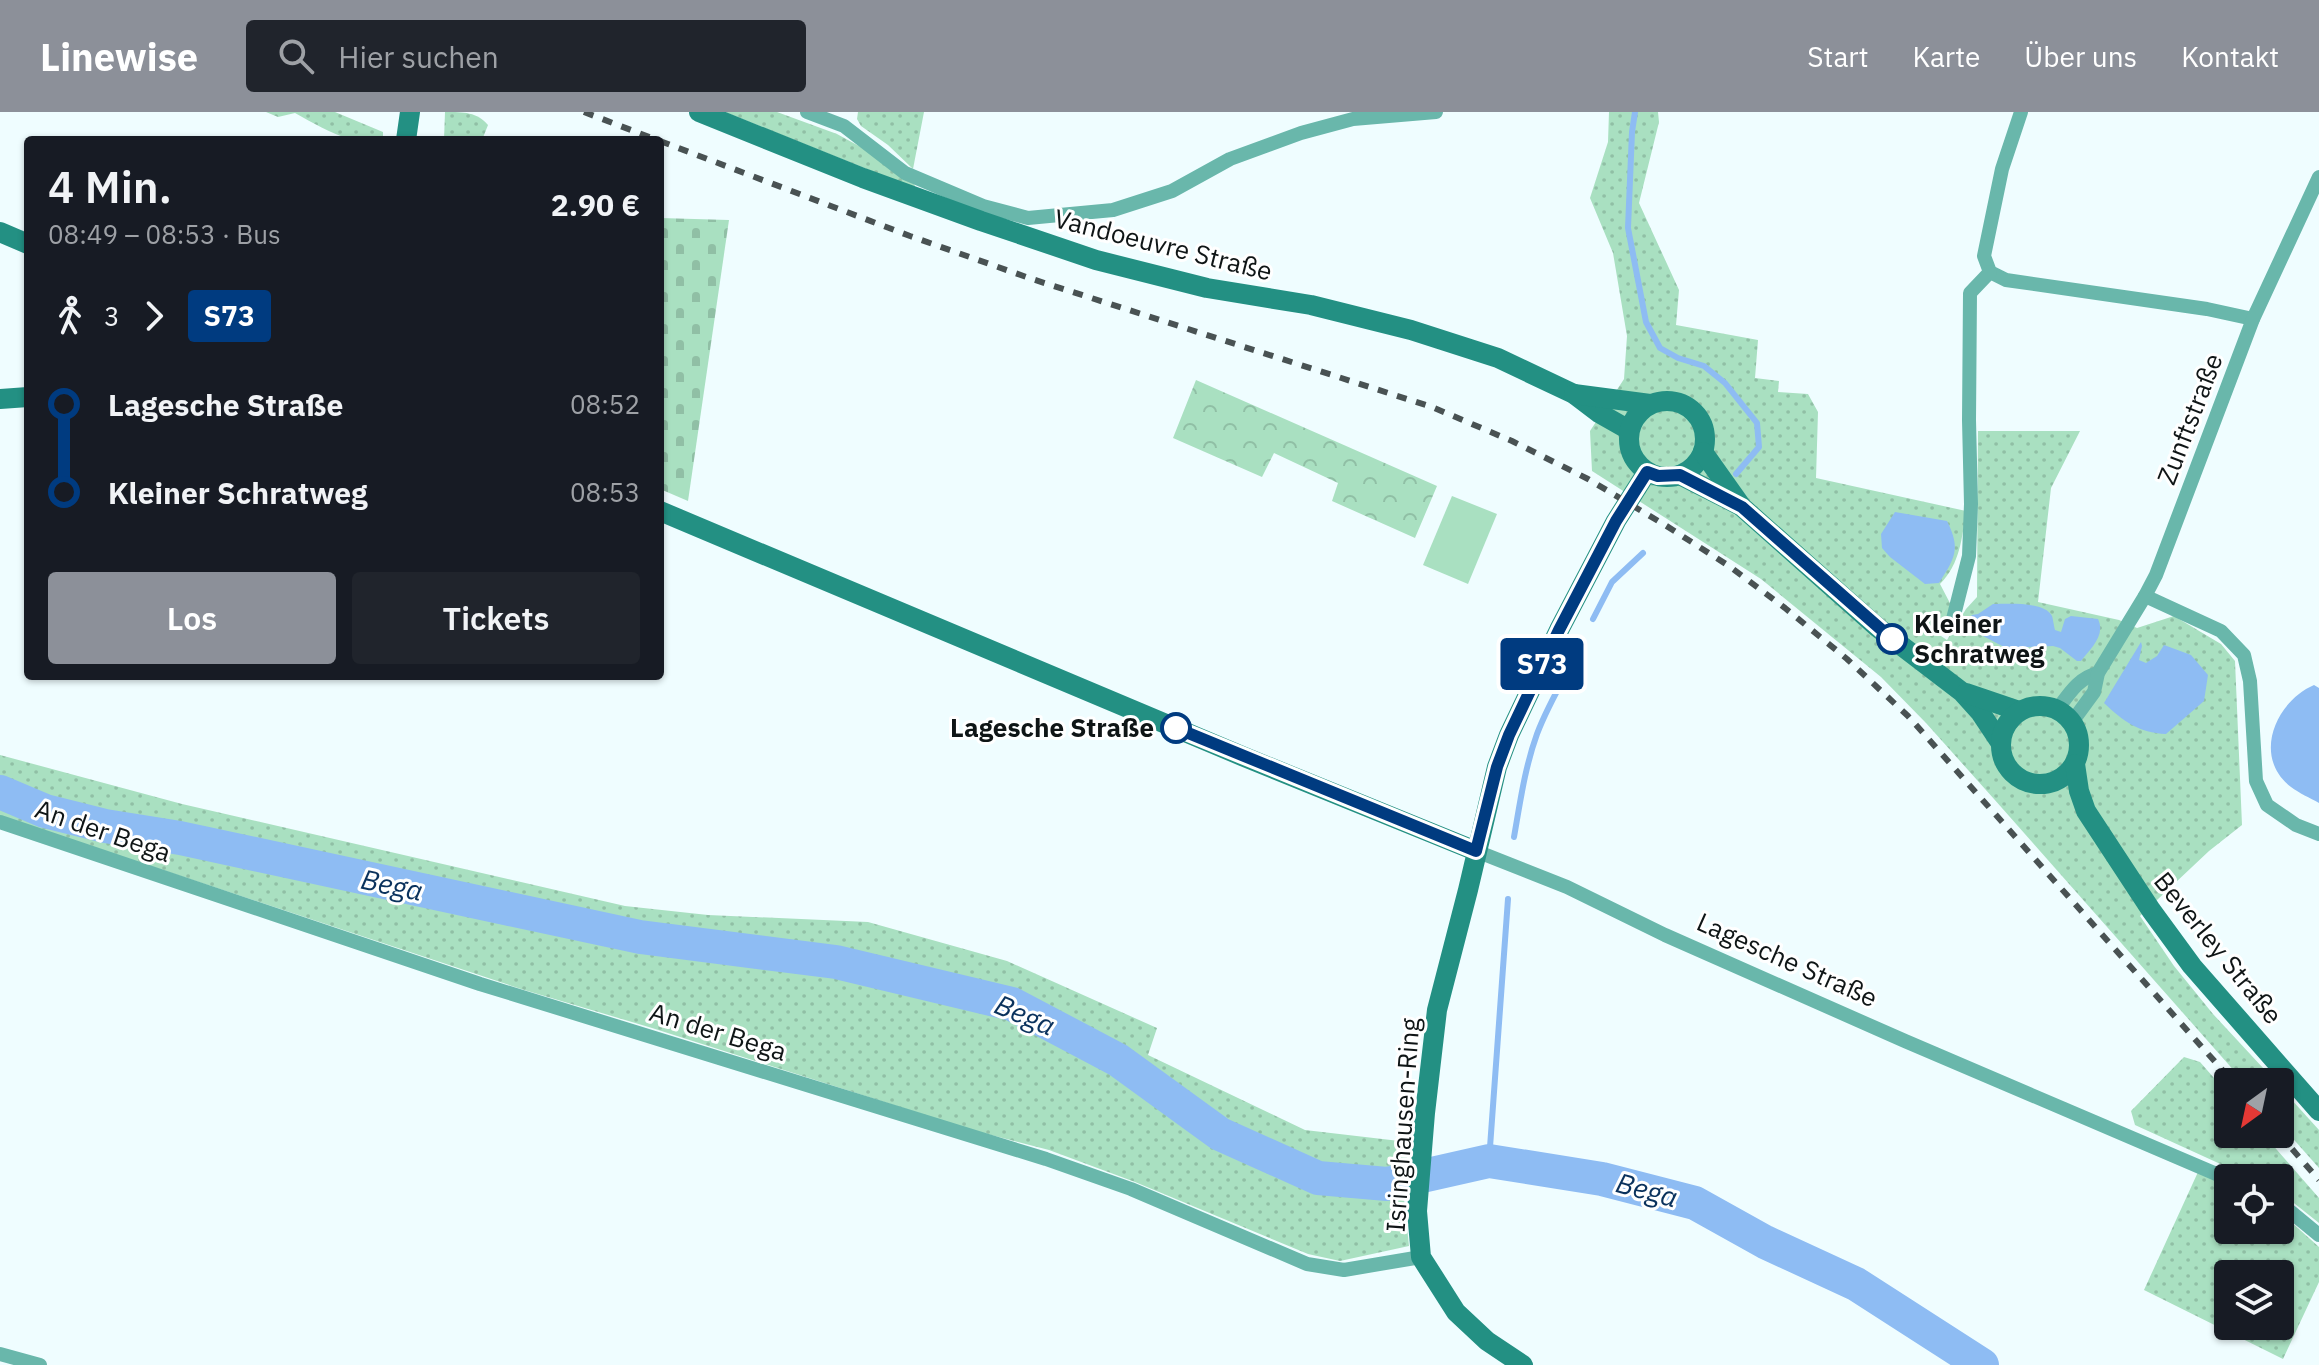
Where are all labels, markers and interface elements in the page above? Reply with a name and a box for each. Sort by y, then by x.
search box [246,20,806,92]
text: Linewise [40,32,198,81]
icon: search [274,34,318,78]
text: Hier suchen [338,37,499,76]
text: Start [1807,38,1869,75]
text: Karte [1913,38,1980,75]
text: Über uns [2024,38,2137,75]
text: Kontakt [2181,38,2279,75]
text: 4 Min. [48,158,172,215]
text: 2.90 € [551,185,640,224]
street label: Vandoeuvre Straße [1051,201,1276,288]
text: 08:49 – 08:53 · Bus [48,217,281,251]
icon: walk [48,294,92,338]
icon: forward [132,294,176,338]
text: S73 [204,297,255,334]
text: 3 [104,299,120,333]
street label: Zunftstraße [2148,348,2230,489]
text: Lagesche Straße [108,385,343,424]
text: 08:52 [570,387,640,421]
text: Kleiner Schratweg [108,473,368,512]
text: 08:53 [570,475,640,509]
button: Los [48,572,336,664]
button: Tickets [352,572,640,664]
place label: Kleiner Schratweg [1914,606,2045,670]
marker: Kleiner Schratweg [1877,624,1907,654]
line badge: S73 [1496,638,1588,690]
text: S73 [1516,645,1568,682]
place label: Lagesche Straße [950,710,1154,744]
marker: Lagesche Straße [1161,713,1191,743]
street label: An der Bega [31,791,176,869]
water label: Bega [358,860,426,909]
street label: Beverley Straße [2147,864,2291,1030]
street label: Lagesche Straße [1692,904,1883,1014]
water label: Bega [989,985,1061,1044]
street label: An der Bega [646,994,791,1068]
street label: Isringhausen-Ring [1378,1016,1426,1233]
north arrow [2214,1068,2294,1148]
map controls [2214,1068,2294,1340]
water label: Bega [1612,1164,1682,1215]
button: locate [2214,1164,2294,1244]
button: layers [2214,1260,2294,1340]

